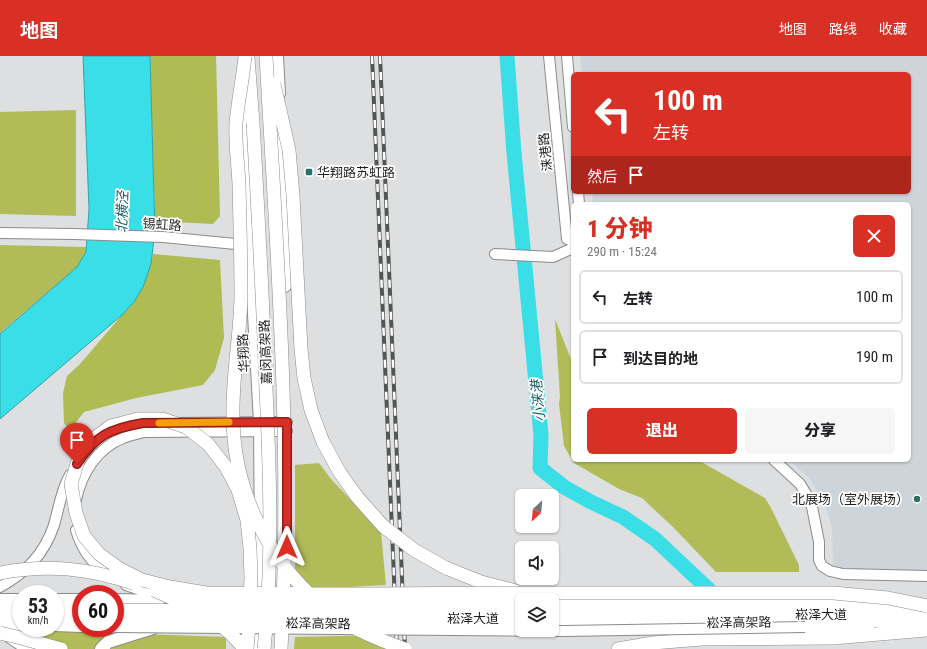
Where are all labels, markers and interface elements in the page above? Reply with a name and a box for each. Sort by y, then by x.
text: 地图 [20,19,58,42]
text: 地图 [779,21,807,37]
text: 路线 [829,21,857,37]
text: 收藏 [879,21,907,37]
text: 100 m [653,84,723,117]
icon: left [587,88,639,140]
text: 左转 [653,122,689,143]
street label: 涞港路 [536,132,555,172]
icon: arrive [625,164,647,186]
place label: 华翔路苏虹路 [317,165,395,180]
marker: 华翔路苏虹路 [304,167,314,177]
text: 然后 [587,168,617,186]
water label: 北横泾 [113,189,131,233]
text: 1 分钟 [587,215,653,243]
button: close [853,215,895,257]
street label: 锡虹路 [142,216,182,233]
text: 290 m · 15:24 [587,244,657,259]
icon: left [589,286,611,308]
text: 100 m [856,288,893,306]
text: 左转 [623,290,653,308]
street label: 嘉闵高架路 [257,319,274,385]
street label: 华翔路 [235,333,252,373]
icon: arrive [589,346,611,368]
text: 190 m [856,348,893,366]
text: 到达目的地 [623,350,698,368]
water label: 小涞港 [528,377,548,423]
button: 退出 [587,408,737,454]
button: 分享 [745,408,895,454]
pin [60,423,94,464]
icon: arrive [66,429,88,451]
north arrow [515,489,559,533]
map controls [515,489,559,637]
place label: 北展场（室外展场） [792,492,909,507]
marker: 北展场（室外展场） [912,494,922,504]
position arrow [266,526,308,568]
button: sound [515,541,559,585]
speed limit sign: 60 [72,585,124,637]
button: layers [515,593,559,637]
text: 53 [28,594,48,618]
street label: 崧泽大道 [795,607,847,622]
street label: 崧泽大道 [447,611,499,626]
street label: 崧泽高架路 [706,614,772,631]
text: km/h [28,615,48,626]
street label: 崧泽高架路 [285,615,351,632]

